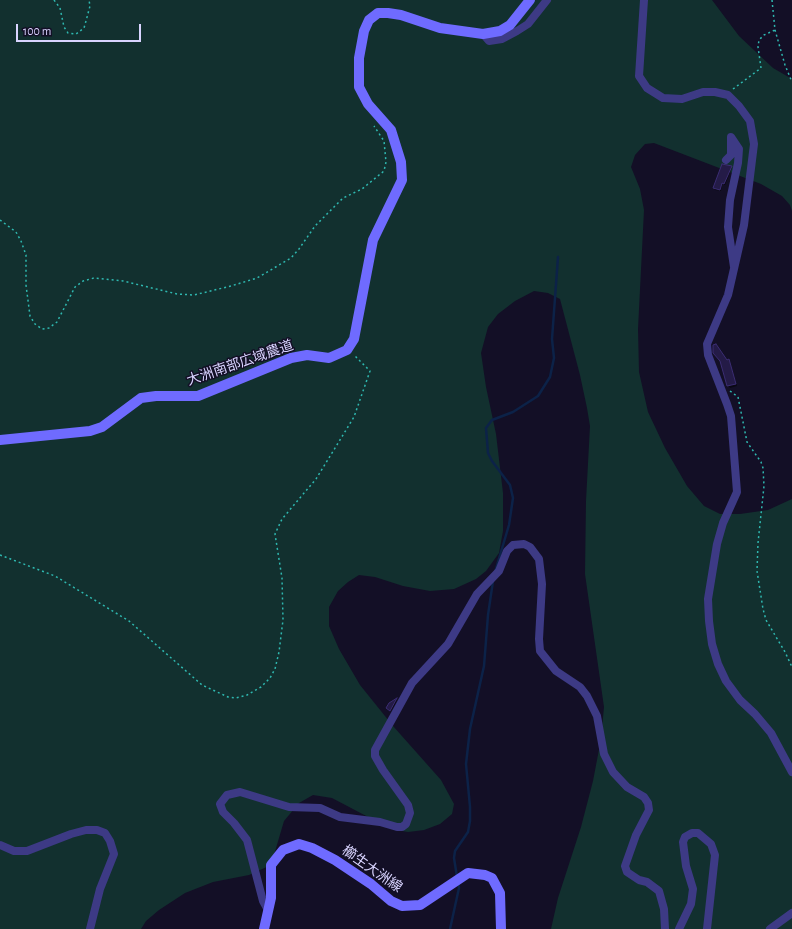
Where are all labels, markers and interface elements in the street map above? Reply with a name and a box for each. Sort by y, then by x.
scale bar [18,16,143,42]
text: 100 m [23,25,51,37]
street label: 大洲南部広域農道 [184,337,296,389]
street label: 櫛生大洲線 [339,842,405,896]

